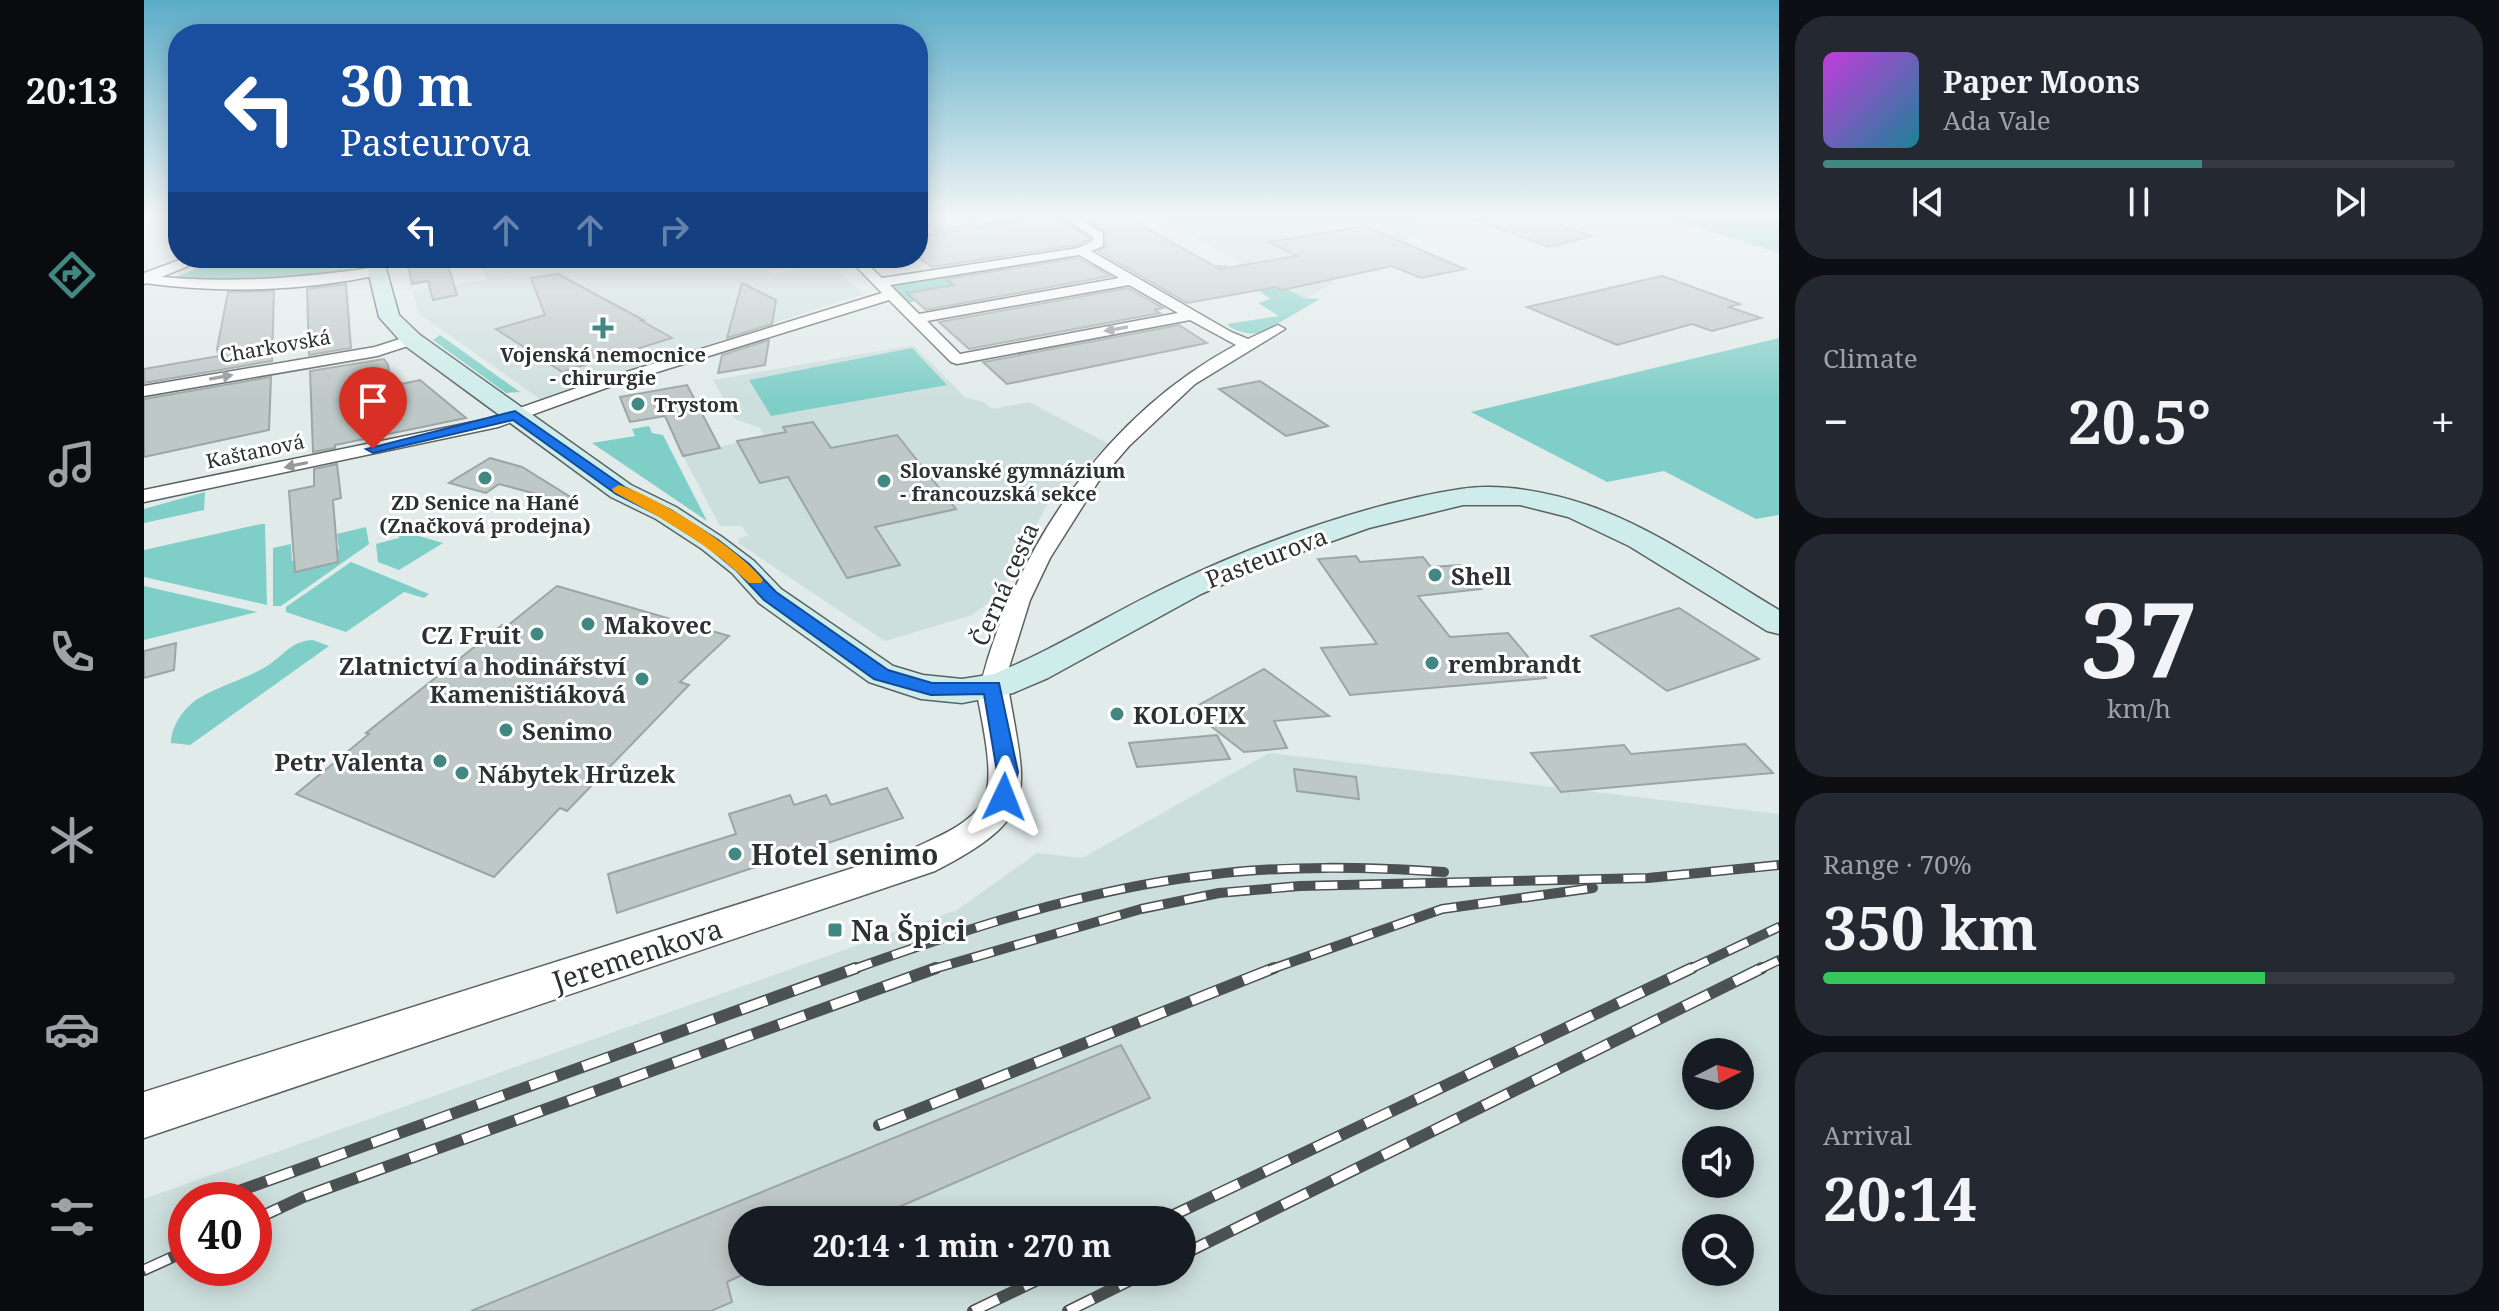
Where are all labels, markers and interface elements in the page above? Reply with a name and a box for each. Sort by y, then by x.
text: 30 m [340,46,473,122]
icon: left [208,56,312,160]
text: Paper Moons [1943,61,2140,102]
text: 20:13 [26,66,118,115]
text: Ada Vale [1943,102,2051,138]
text: Pasteurova [340,118,532,167]
icon: previous [1906,180,1950,224]
icon: pause [2117,180,2161,224]
icon: next [2328,180,2372,224]
icon: left [400,208,444,252]
icon: ahead [484,208,528,252]
icon: ahead [568,208,612,252]
icon: right [652,208,696,252]
icon: directions [44,247,100,303]
marker: Vojenská nemocnice - chirurgie [592,317,614,339]
street label: Charkovská [217,323,333,369]
one-way arrow [1103,324,1128,336]
text: Climate [1823,340,1918,376]
place label: Vojenská nemocnice - chirurgie [500,341,706,391]
pin [339,367,407,449]
one-way arrow [209,371,234,383]
icon: arrive [351,379,395,423]
text: 20.5° [2068,380,2211,462]
place label: Trystom [654,391,739,418]
text: − [1823,391,1848,451]
text: + [2430,391,2455,451]
marker: Trystom [629,395,647,413]
street label: Kaštanová [203,427,307,475]
icon: music [44,436,100,492]
place label: Slovanské gymnázium - francouzská sekce [900,457,1126,507]
one-way arrow [284,459,309,471]
marker: ZD Senice na Hané (Značková prodejna) [476,469,494,487]
marker: Slovanské gymnázium - francouzská sekce [875,472,893,490]
place label: ZD Senice na Hané (Značková prodejna) [379,489,591,539]
street label: Černá cesta [962,517,1046,651]
street label: Pasteurova [1200,519,1332,595]
place label: Shell [1451,559,1512,592]
marker: Shell [1426,566,1444,584]
text: 37 [2080,567,2198,708]
place label: Makovec [604,608,712,641]
marker: Makovec [579,615,597,633]
place label: CZ Fruit [421,618,521,651]
icon: phone [44,624,100,680]
marker: CZ Fruit [528,625,546,643]
place label: rembrandt [1448,647,1582,680]
place label: Zlatnictví a hodinářství Kameništiáková [339,649,627,710]
marker: rembrandt [1423,654,1441,672]
marker: Zlatnictví a hodinářství Kameništiáková [633,670,651,688]
text: km/h [2107,690,2171,726]
place label: KOLOFIX [1133,698,1246,731]
marker: KOLOFIX [1108,705,1126,723]
place label: Senimo [522,714,612,747]
marker: Senimo [497,721,515,739]
place label: Petr Valenta [274,745,424,778]
marker: Petr Valenta [431,752,449,770]
position arrow [962,755,1046,839]
place label: Nábytek Hrůzek [478,757,676,790]
marker: Nábytek Hrůzek [453,764,471,782]
icon: climate [44,812,100,868]
place label: Hotel senimo [751,835,938,873]
marker: Hotel senimo [726,845,744,863]
text: Range · 70% [1823,846,1972,882]
text: 350 km [1823,886,2038,968]
street label: Jeremenkova [546,909,727,1000]
place label: Na Špici [851,911,966,949]
marker: Na Špici [826,921,844,939]
icon: car [44,1001,100,1057]
north arrow [1682,1038,1754,1110]
map controls [1682,1038,1754,1286]
text: Arrival [1823,1117,1912,1153]
button: sound [1682,1126,1754,1198]
text: 20:14 [1823,1157,1977,1239]
speed limit sign: 40 [168,1182,272,1286]
icon: filters [44,1189,100,1245]
button: search [1682,1214,1754,1286]
text: 20:14 · 1 min · 270 m [813,1225,1111,1266]

